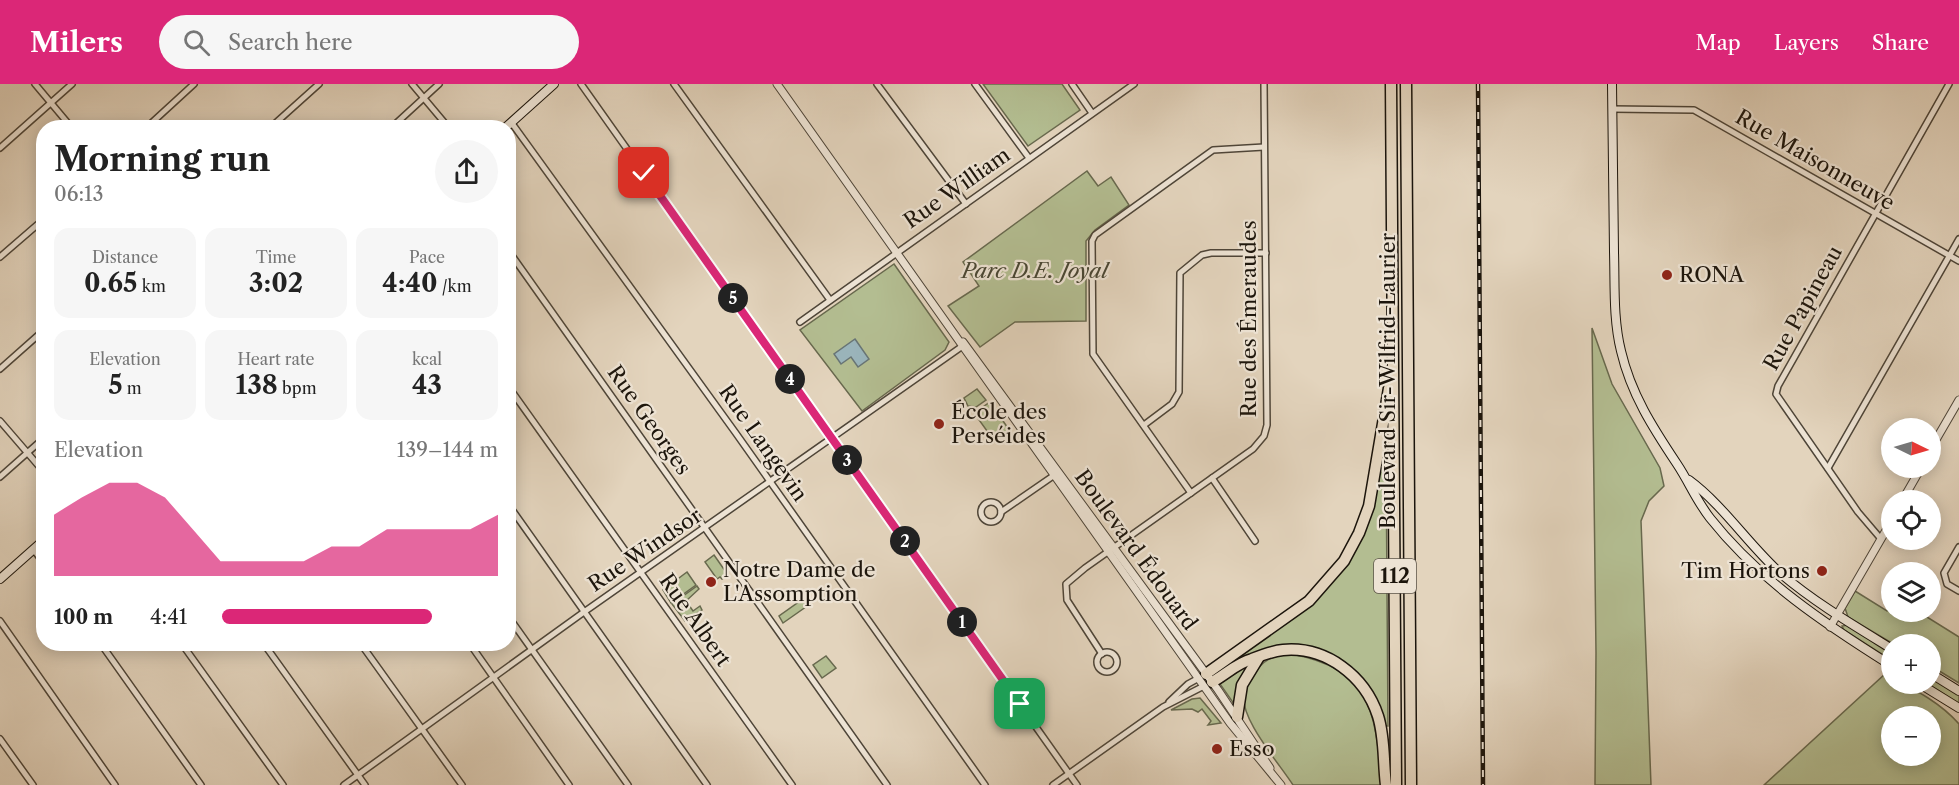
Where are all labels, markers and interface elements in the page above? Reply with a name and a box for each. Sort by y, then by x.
search box [159,15,579,69]
text: Milers [30,25,123,59]
icon: search [180,26,213,59]
text: Search here [228,29,353,56]
text: Map [1696,30,1741,55]
text: Layers [1774,30,1839,55]
text: Share [1872,30,1929,55]
street label: Rue Maisonneuve [1731,104,1899,215]
text: Morning run [54,139,270,180]
button: share [435,140,498,203]
street label: Rue William [899,142,1015,233]
pin [618,147,669,198]
icon: check [627,156,660,189]
text: 06:13 [54,182,103,206]
street label: Rue des Émeraudes [1236,220,1261,418]
street label: Boulevard Sir-Wilfrid-Laurier [1375,233,1400,529]
street label: Rue Papineau [1758,241,1847,374]
text: Distance [92,247,158,267]
text: Time [256,247,296,267]
text: Pace [409,247,445,267]
park label: Parc D.E. Joyal [960,258,1110,283]
place label: RONA [1679,262,1745,287]
text: 0.65 [84,267,137,299]
text: 3:02 [249,267,303,299]
text: 4:40 [382,267,437,299]
marker: RONA [1660,268,1674,282]
text: km [137,276,166,296]
text: /km [437,276,472,296]
pin: 5 [718,283,748,313]
text: 5 [729,288,737,308]
text: Elevation [89,349,161,369]
text: Heart rate [237,349,315,369]
text: kcal [412,349,442,369]
street label: Rue Georges [603,360,696,479]
pin: 4 [775,364,805,394]
text: 5 [108,369,123,401]
text: 138 [235,369,278,401]
text: 43 [412,369,442,401]
text: 4 [785,369,795,389]
text: m [123,378,142,398]
text: bpm [278,378,317,398]
street label: Rue Langevin [714,379,813,506]
place label: École des Perséides [951,399,1047,448]
marker: École des Perséides [932,417,946,431]
north arrow [1881,418,1941,478]
map controls [1881,418,1941,766]
text: Elevation [54,438,143,462]
text: 139–144 m [397,438,498,462]
pin: 3 [832,445,862,475]
text: 3 [842,450,852,470]
street label: Boulevard Édouard [1070,465,1203,635]
button: locate [1881,490,1941,550]
street label: Rue Windsor [583,503,706,597]
pin: 2 [890,526,920,556]
text: 2 [900,531,910,551]
place label: Notre Dame de L'Assomption [723,557,876,606]
place label: Tim Hortons [1681,558,1810,583]
road number: 112 [1374,559,1416,593]
button: layers [1881,562,1941,622]
marker: Tim Hortons [1815,564,1829,578]
street label: Rue Albert [654,569,737,671]
marker: Notre Dame de L'Assomption [704,575,718,589]
text: 100 m [54,605,113,629]
text: 4:41 [150,605,187,629]
pin: 1 [947,607,977,637]
text: 1 [958,612,966,632]
button: + [1881,634,1941,694]
pin [994,678,1045,729]
icon: arrive [1003,687,1036,720]
button: − [1881,706,1941,766]
place label: Esso [1229,736,1275,761]
marker: Esso [1210,742,1224,756]

